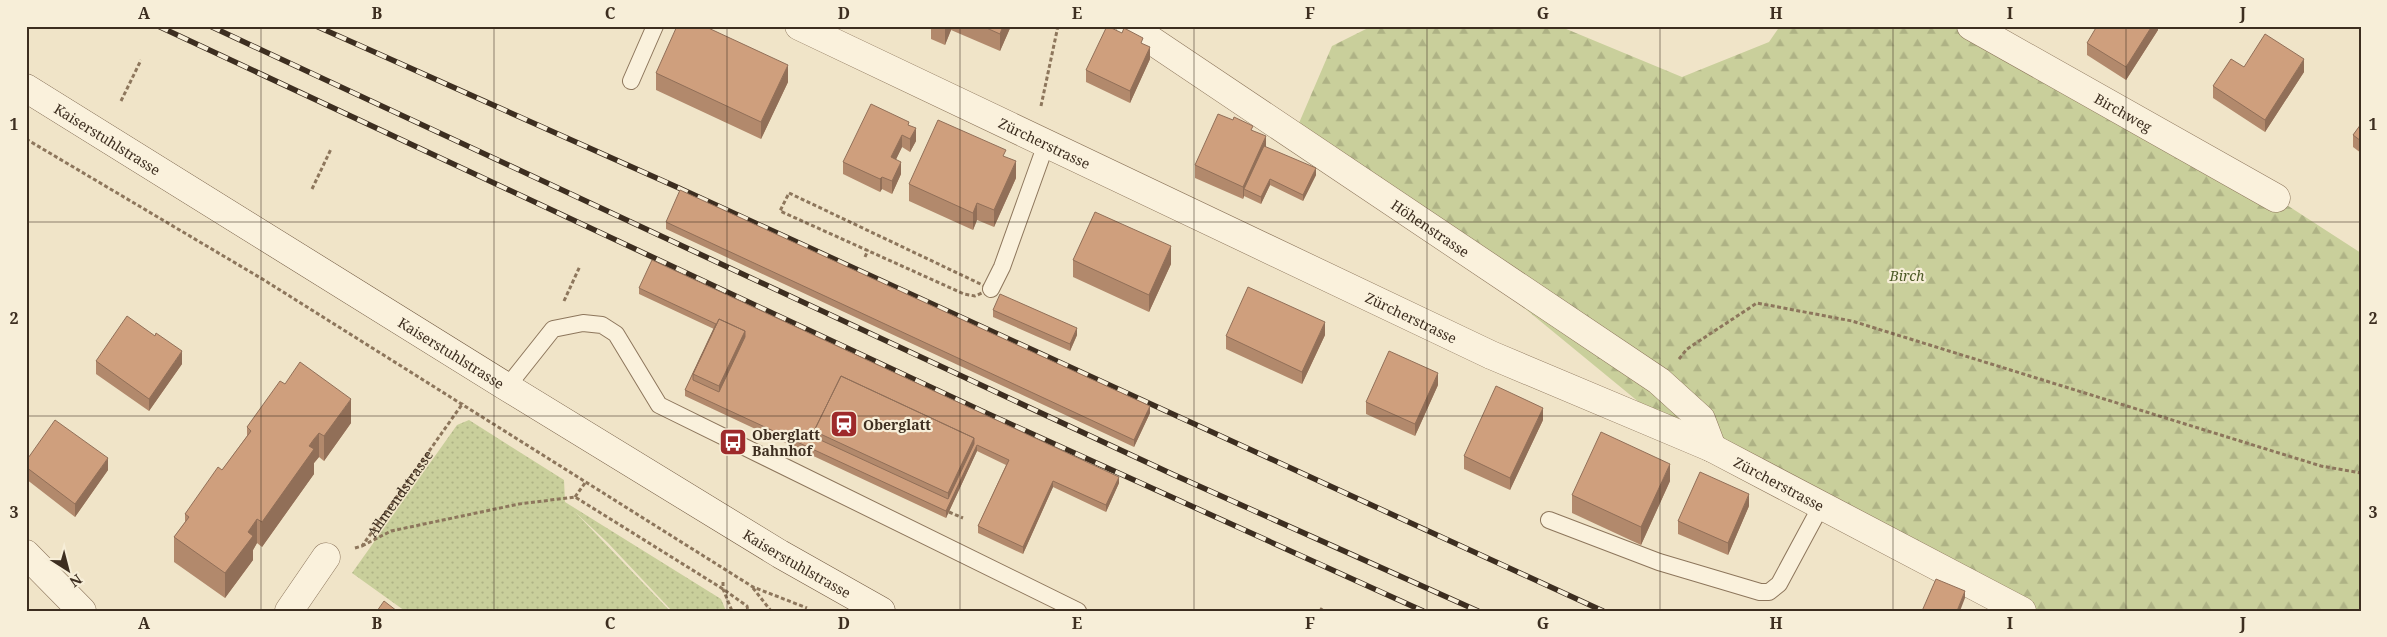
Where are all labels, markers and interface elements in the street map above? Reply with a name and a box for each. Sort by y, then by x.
text: A [138,2,151,24]
text: B [372,2,383,24]
text: C [605,2,616,24]
text: D [838,2,850,24]
text: E [1072,2,1082,24]
text: F [1305,2,1315,24]
text: G [1537,2,1549,24]
text: H [1769,2,1783,24]
text: I [2007,2,2013,24]
text: J [2239,2,2247,24]
street label: Birchweg [2091,88,2156,136]
street label: Kaiserstuhlstrasse [51,99,164,179]
text: 1 [9,113,19,135]
street label: Zürcherstrasse [996,113,1094,173]
text: 1 [2368,113,2378,135]
street label: Höhenstrasse [1388,195,1473,261]
park label: Birch [1889,266,1925,285]
street label: Zürcherstrasse [1362,287,1460,347]
text: 2 [9,307,19,329]
text: 2 [2368,307,2378,329]
street label: Kaiserstuhlstrasse [395,312,508,393]
station icon: Oberglatt [829,409,859,439]
place label: Oberglatt [863,415,931,434]
place label: Oberglatt Bahnhof [752,425,820,460]
bus stop icon: Oberglatt Bahnhof [718,427,748,457]
street label: Allmendstrasse [362,446,437,541]
street label: Zürcherstrasse [1731,452,1828,515]
text: 3 [9,501,19,523]
text: 3 [2368,501,2378,523]
street label: Kaiserstuhlstrasse [740,524,855,602]
north arrow [42,544,92,594]
text: N [66,570,86,592]
text: A [138,612,151,634]
text: B [372,612,383,634]
text: C [605,612,616,634]
text: D [838,612,850,634]
text: E [1072,612,1082,634]
text: F [1305,612,1315,634]
text: G [1537,612,1549,634]
text: H [1769,612,1783,634]
text: I [2007,612,2013,634]
text: J [2239,612,2247,634]

